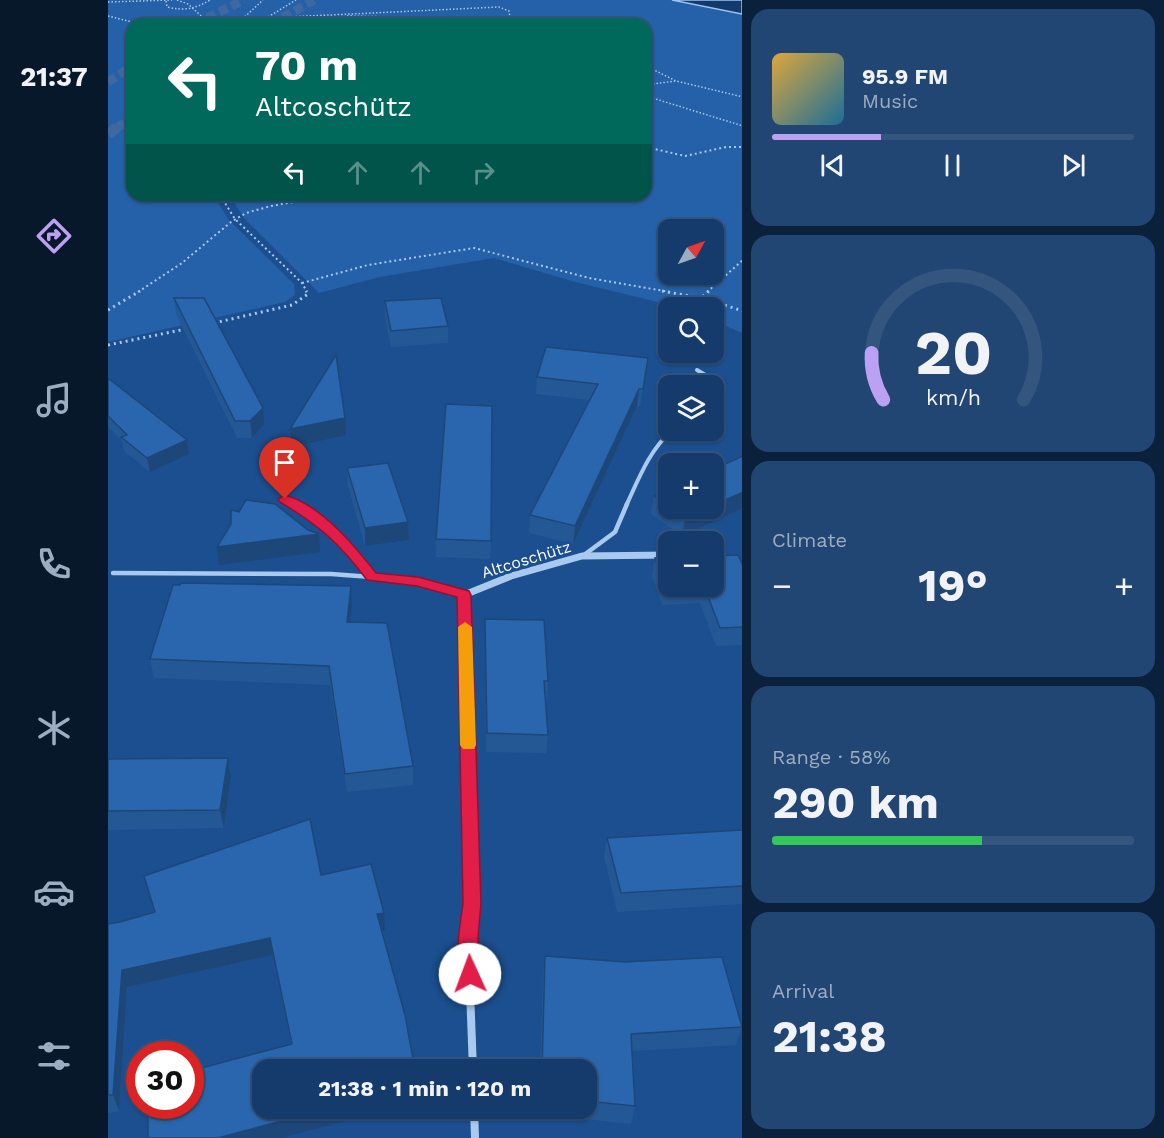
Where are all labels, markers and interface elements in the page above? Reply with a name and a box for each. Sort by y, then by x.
text: 70 m [255,41,358,90]
icon: left [156,42,234,120]
text: 21:37 [20,61,88,93]
text: 95.9 FM [862,64,948,89]
text: Music [862,89,918,113]
text: Altcoschütz [255,91,412,123]
icon: previous [816,149,849,182]
icon: pause [936,149,969,182]
icon: next [1057,149,1090,182]
icon: left [278,156,311,189]
icon: ahead [341,156,374,189]
icon: ahead [404,156,437,189]
icon: right [467,156,500,189]
icon: directions [33,215,75,257]
north arrow [658,219,724,285]
map controls [658,219,724,597]
button: search [658,297,724,363]
text: 20 [914,316,992,389]
button: layers [658,375,724,441]
icon: music [33,379,75,421]
text: km/h [925,386,981,411]
pin [259,437,310,499]
icon: arrive [268,446,301,479]
button: + [658,453,724,519]
text: Climate [772,528,847,552]
button: − [658,531,724,597]
street label: Altcoschütz [479,537,573,582]
icon: phone [33,543,75,585]
text: 19° [918,559,988,612]
text: − [772,566,792,605]
text: + [1114,566,1134,605]
icon: climate [33,707,75,749]
text: Range · 58% [772,745,890,769]
text: 290 km [772,776,939,829]
icon: car [33,871,75,913]
position arrow [438,942,502,1006]
text: Arrival [772,979,834,1003]
text: 21:38 [772,1010,887,1063]
icon: filters [33,1035,75,1077]
speed limit sign: 30 [126,1041,204,1119]
text: 21:38 · 1 min · 120 m [318,1076,531,1101]

